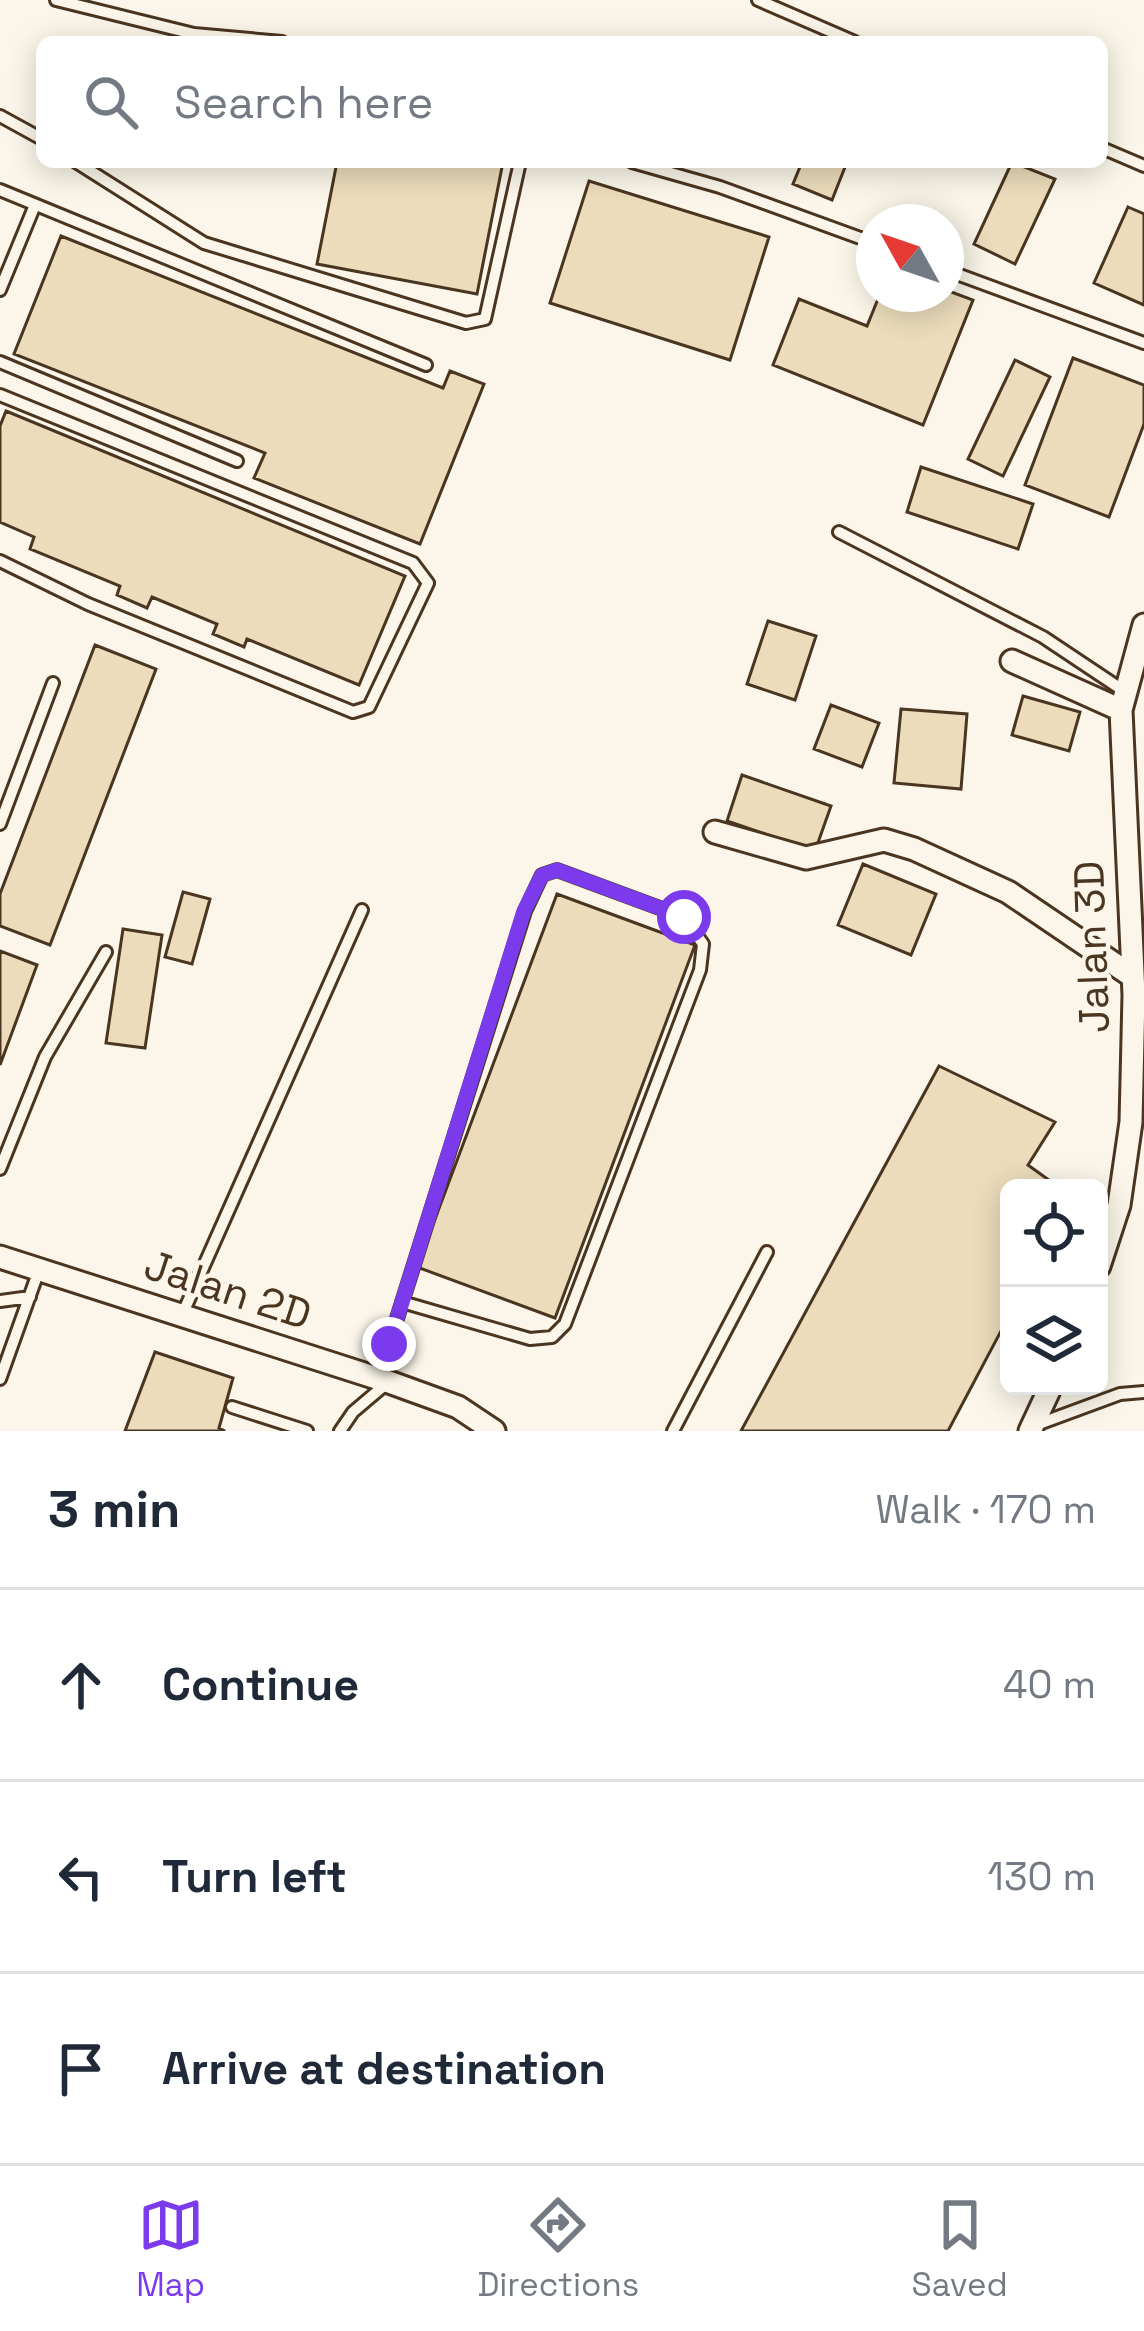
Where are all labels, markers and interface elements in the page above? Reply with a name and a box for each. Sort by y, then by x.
search box [36,36,1108,168]
icon: search [78,69,144,135]
text: Search here [174,74,433,131]
north arrow [856,204,964,312]
street label: Jalan 3D [1062,860,1121,1034]
route start [657,890,711,944]
map controls [1000,1179,1108,1395]
button: locate [1000,1179,1108,1287]
street label: Jalan 2D [138,1238,318,1341]
button: layers [1000,1287,1108,1395]
route end [362,1317,416,1371]
text: 3 min [48,1477,181,1542]
text: Walk · 170 m [875,1485,1096,1534]
icon: ahead [48,1652,114,1718]
text: Continue [162,1656,359,1713]
text: 40 m [1003,1660,1096,1709]
icon: left [48,1844,114,1910]
text: Turn left [162,1848,347,1905]
text: 130 m [988,1852,1096,1901]
icon: arrive [48,2036,114,2102]
text: Arrive at destination [162,2040,606,2097]
tab: Map [136,2192,205,2306]
tab: Directions [477,2192,639,2306]
tab: Saved [912,2192,1008,2306]

